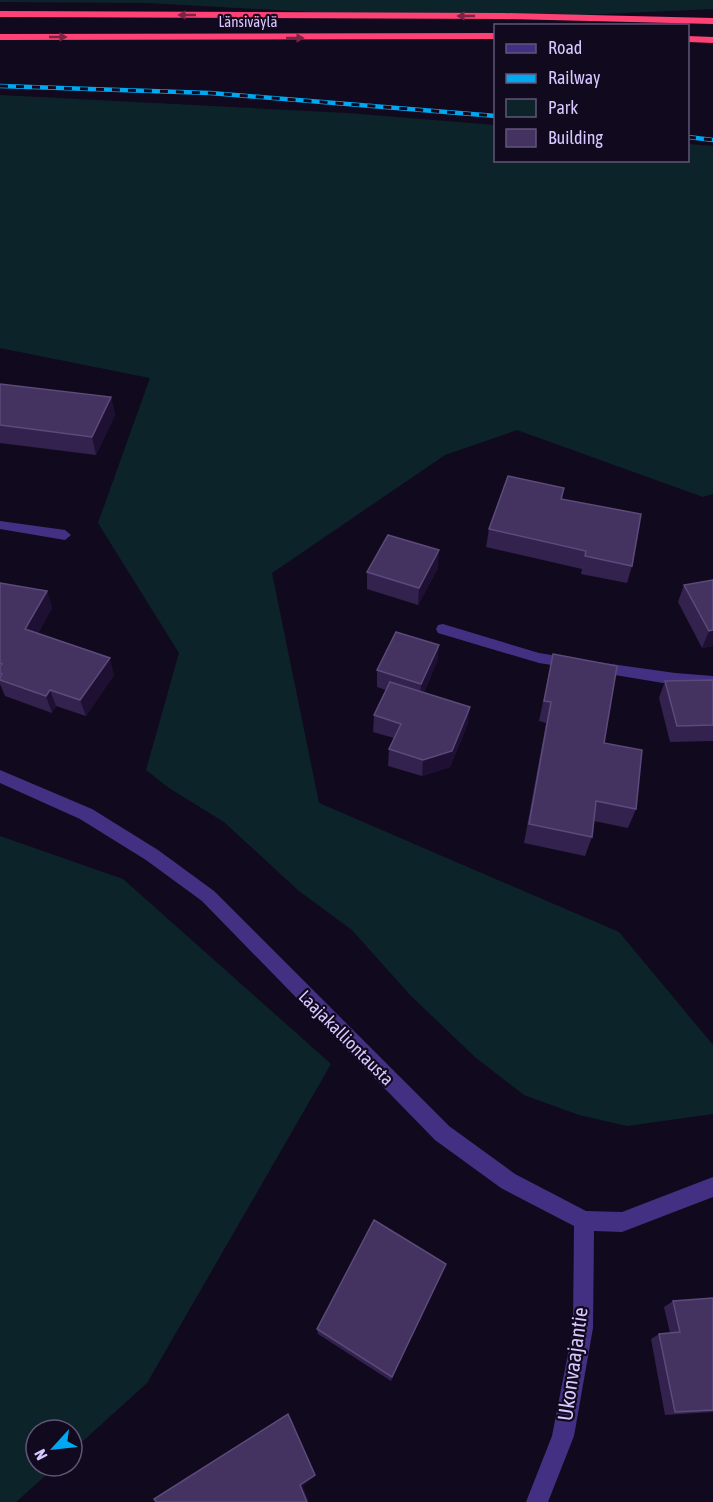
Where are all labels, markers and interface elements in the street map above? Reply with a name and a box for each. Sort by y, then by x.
one-way arrow [177,10,196,20]
one-way arrow [456,11,475,21]
street label: Länsiväylä [219,13,277,30]
legend [494,24,689,162]
one-way arrow [49,32,68,42]
one-way arrow [286,33,305,42]
text: Road [548,37,582,58]
text: Railway [548,67,600,88]
text: Park [548,97,578,118]
text: Building [548,127,603,148]
street label: Laajakalliontausta [295,986,398,1089]
street label: Ukonvaajantie [552,1306,592,1422]
north arrow [24,1418,84,1478]
text: N [30,1447,51,1463]

